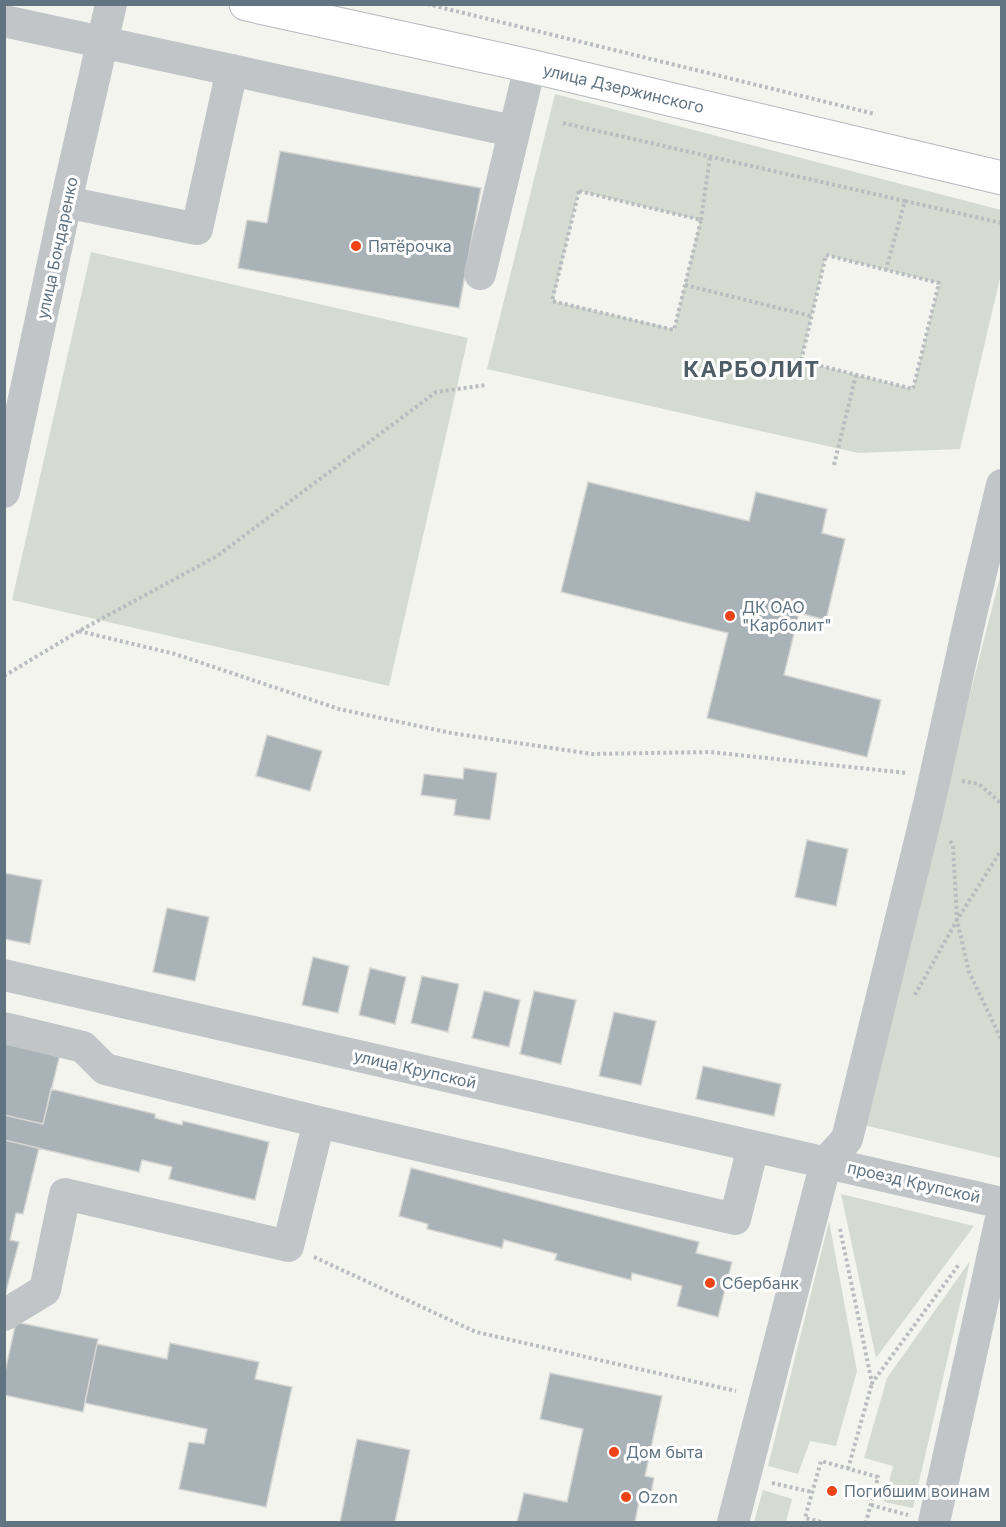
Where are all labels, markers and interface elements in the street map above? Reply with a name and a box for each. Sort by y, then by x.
street label: улица Дзержинского [541,59,706,117]
street label: улица Бондаренко [32,175,82,321]
place label: Пятёрочка [368,236,452,256]
marker: Пятёрочка [349,239,363,253]
district label: КАРБОЛИТ [683,356,821,382]
place label: ДК ОАО "Карболит" [742,597,832,635]
marker: ДК ОАО "Карболит" [723,609,737,623]
street label: улица Крупской [352,1045,478,1093]
street label: проезд Крупской [846,1157,982,1207]
place label: Сбербанк [722,1273,799,1293]
marker: Сбербанк [703,1276,717,1290]
place label: Дом быта [626,1442,703,1462]
marker: Дом быта [607,1445,621,1459]
place label: Погибшим воинам [844,1481,990,1501]
marker: Погибшим воинам [825,1484,839,1498]
place label: Ozon [638,1487,678,1507]
marker: Ozon [619,1490,633,1504]

